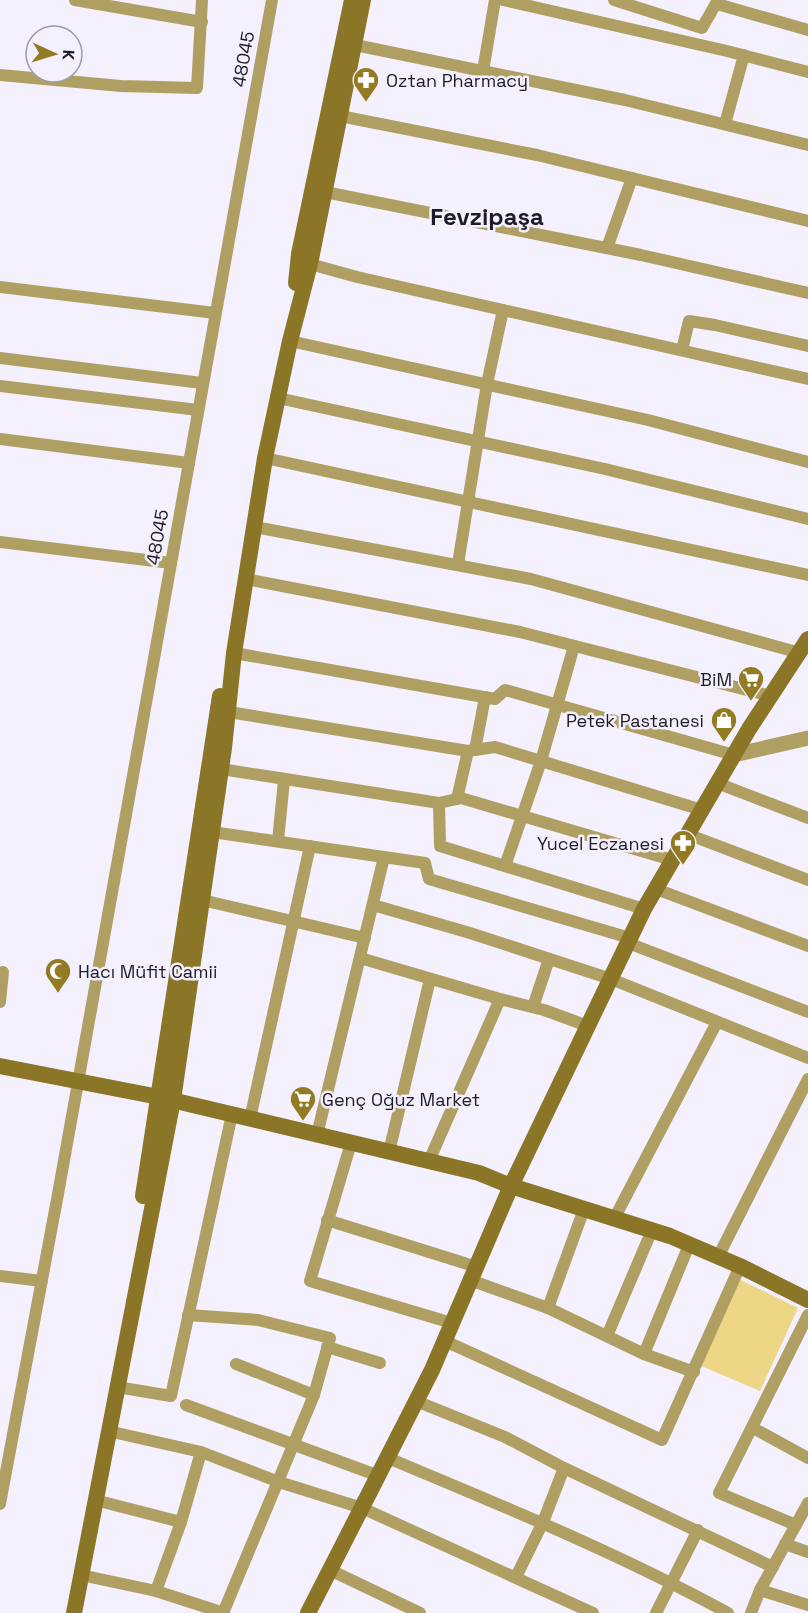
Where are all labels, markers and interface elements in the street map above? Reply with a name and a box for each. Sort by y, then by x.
north arrow [24,24,84,84]
street label: 48045 [227,29,259,89]
text: K [58,49,79,61]
pharmacy icon: Oztan Pharmacy [351,65,381,103]
place label: Oztan Pharmacy [386,69,528,92]
district label: Fevzipaşa [430,201,544,232]
street label: 48045 [141,507,173,567]
supermarket icon: BiM [736,664,766,702]
place label: BiM [700,668,732,691]
shop icon: Petek Pastanesi [709,705,739,743]
place label: Petek Pastanesi [566,709,704,732]
pharmacy icon: Yucel Eczanesi [668,828,698,866]
place label: Yucel Eczanesi [537,832,664,855]
mosque icon: Hacı Müfit Camii [43,956,73,994]
place label: Hacı Müfit Camii [78,960,217,983]
supermarket icon: Genç Oğuz Market [288,1084,318,1122]
place label: Genç Oğuz Market [322,1088,480,1111]

